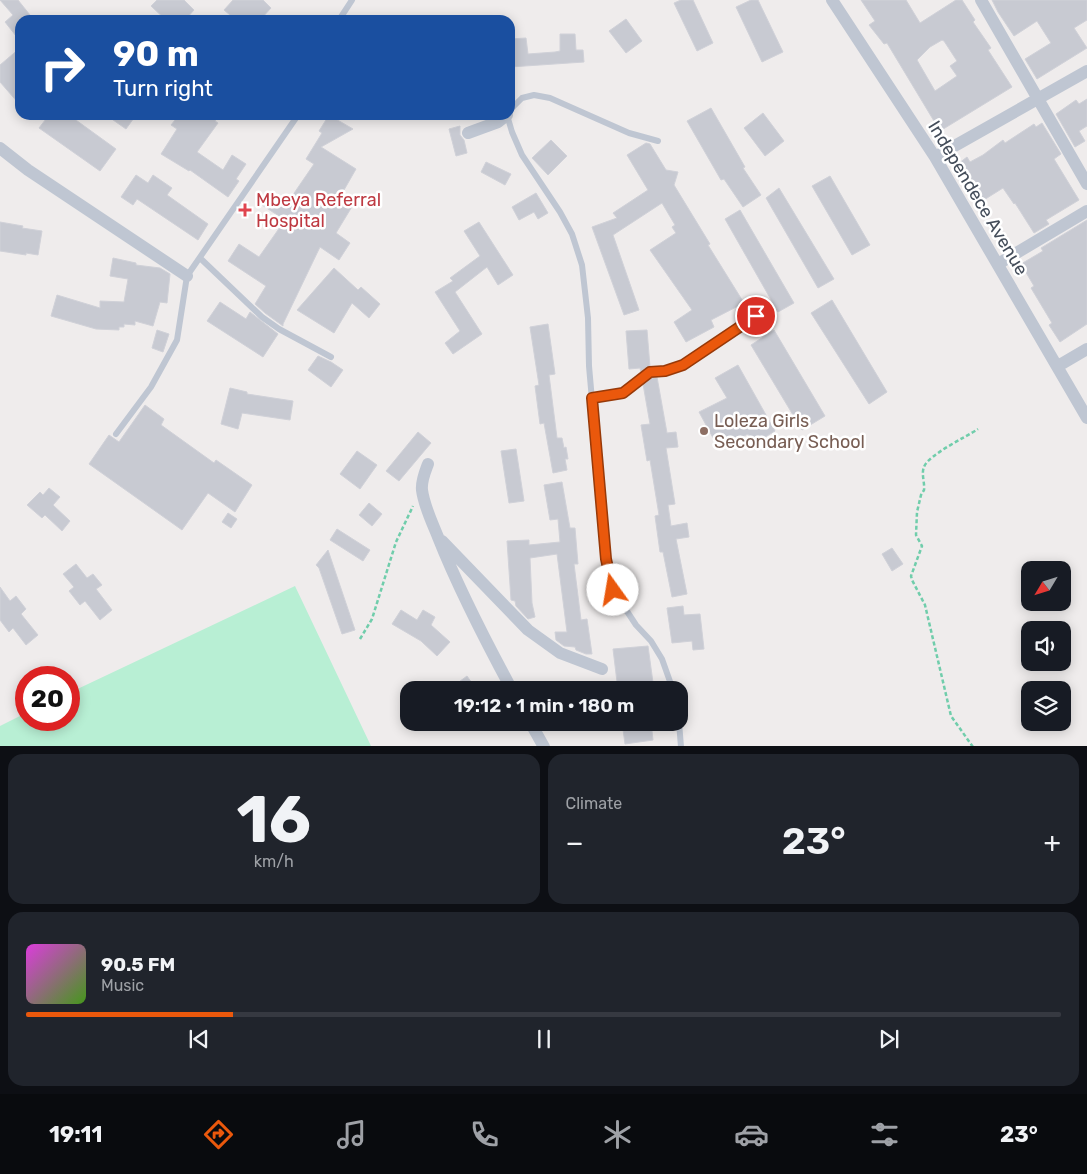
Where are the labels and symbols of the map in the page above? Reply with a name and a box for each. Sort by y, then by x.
street label: Independece Avenue [923,117,1033,279]
place label: Mbeya Referral Hospital [256,189,381,232]
marker: Mbeya Referral Hospital [238,203,252,217]
pin [735,295,777,337]
place label: Loleza Girls Secondary School [714,410,865,453]
marker: Loleza Girls Secondary School [698,425,710,437]
north arrow [1021,561,1071,611]
position arrow [586,563,638,615]
speed limit sign: 20 [15,666,80,731]

